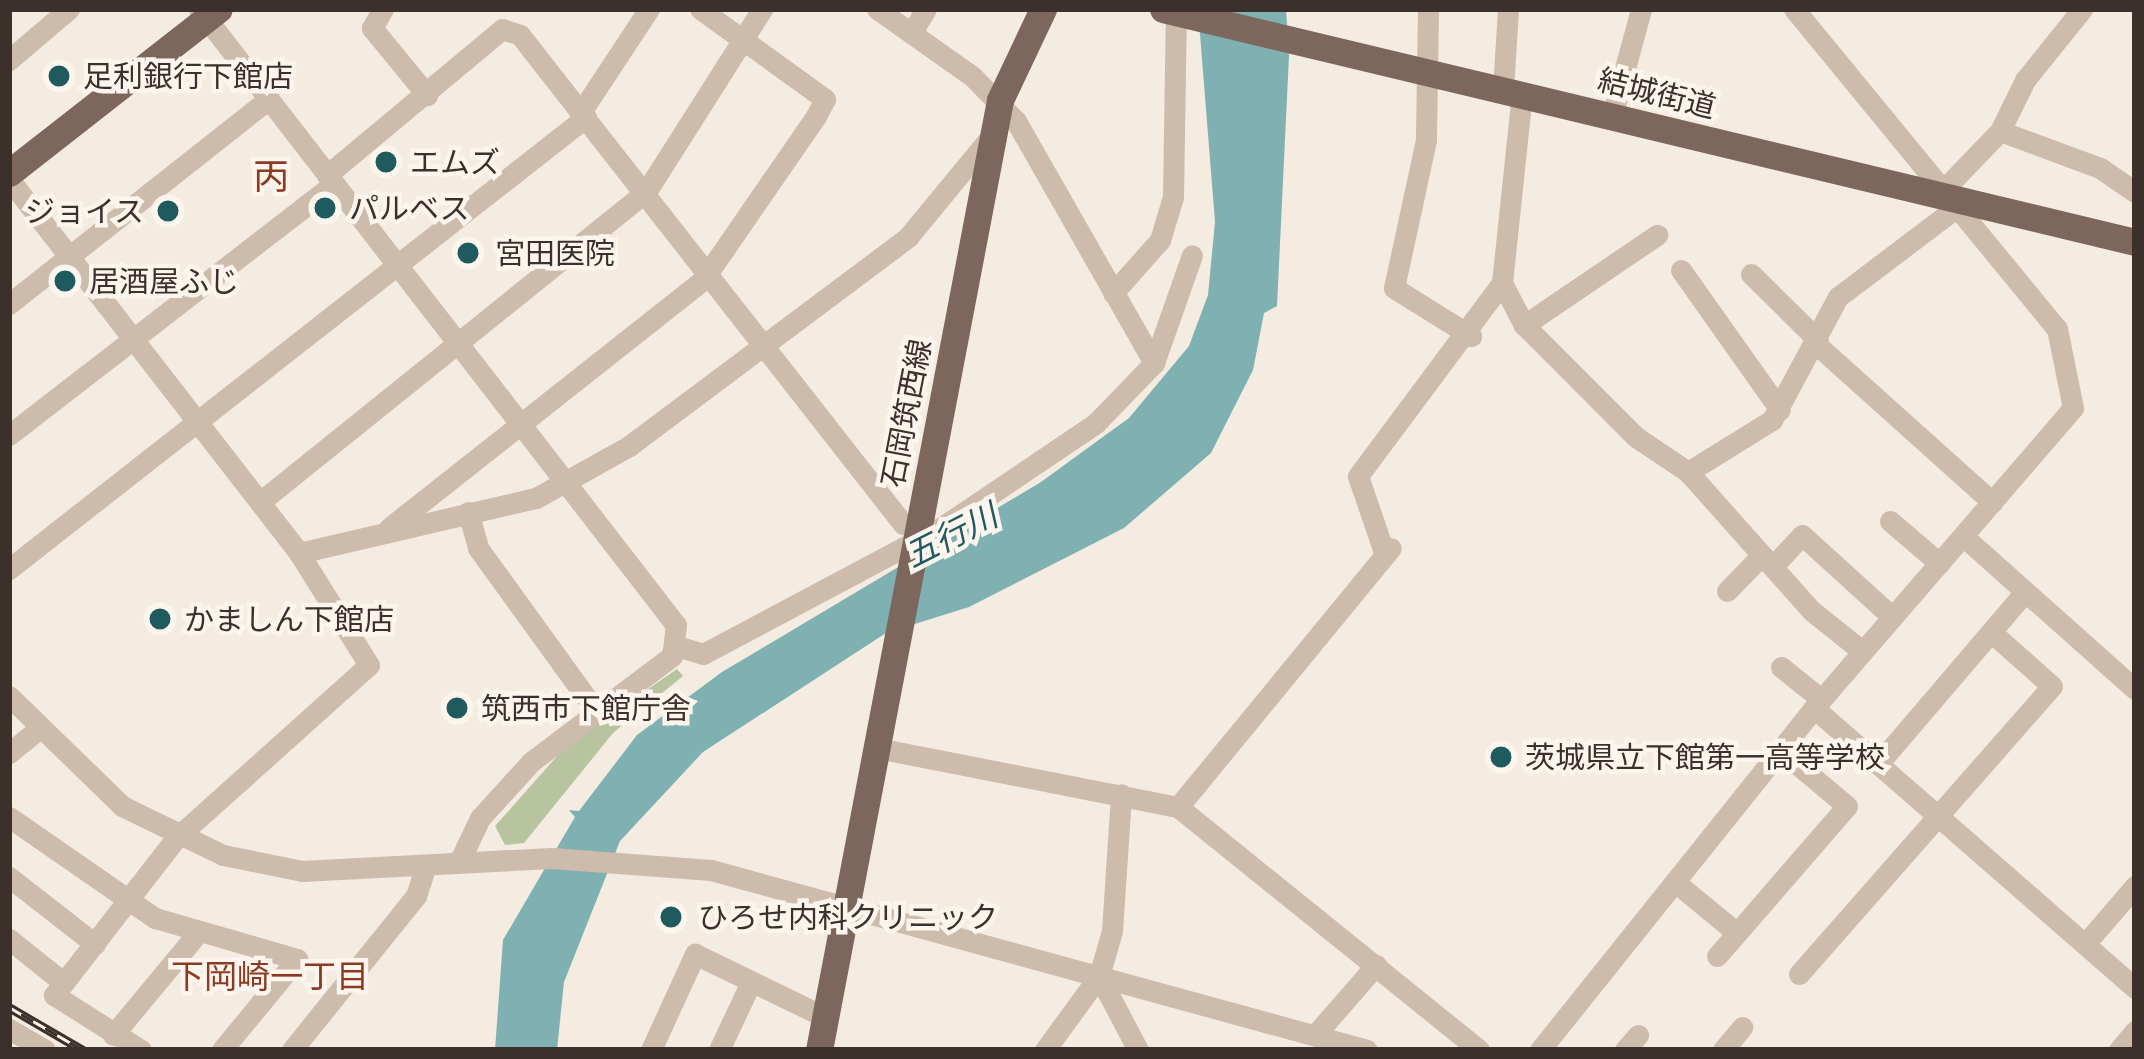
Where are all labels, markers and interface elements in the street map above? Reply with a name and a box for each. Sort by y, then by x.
place label: 足利銀行下館店 [83,58,293,94]
street label: 結城街道 [1594,61,1720,125]
marker: 足利銀行下館店 [46,63,72,89]
place label: エムズ [410,144,500,180]
marker: エムズ [373,149,399,175]
district label: 丙 [253,154,289,198]
place label: パルベス [349,190,469,226]
place label: ジョイス [24,193,144,229]
marker: パルベス [312,195,338,221]
marker: ジョイス [155,198,181,224]
place label: 宮田医院 [495,235,615,271]
marker: 宮田医院 [452,237,484,269]
place label: 居酒屋ふじ [89,263,239,299]
marker: 居酒屋ふじ [52,268,78,294]
street label: 石岡筑西線 [874,336,938,490]
water label: 五行川 [898,496,1004,576]
place label: かましん下館店 [184,601,394,637]
marker: かましん下館店 [147,606,173,632]
place label: 筑西市下館庁舎 [481,690,691,726]
marker: 筑西市下館庁舎 [444,695,470,721]
place label: 茨城県立下館第一高等学校 [1525,739,1885,775]
marker: 茨城県立下館第一高等学校 [1488,744,1514,770]
place label: ひろせ内科クリニック [698,899,998,935]
marker: ひろせ内科クリニック [655,901,687,933]
district label: 下岡崎一丁目 [171,957,369,997]

